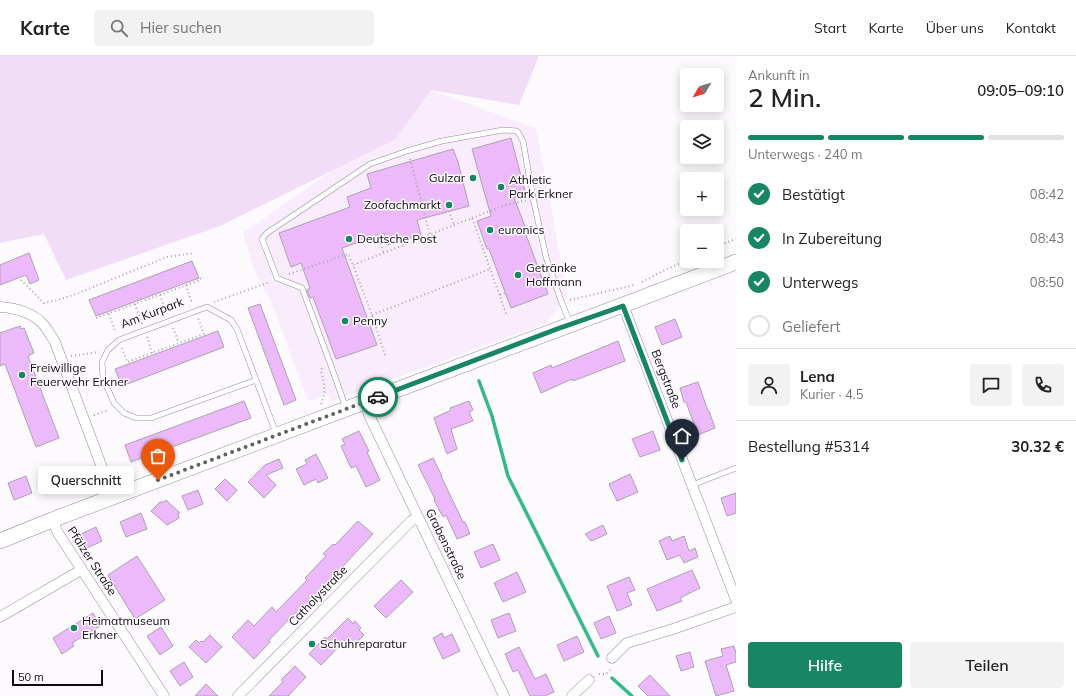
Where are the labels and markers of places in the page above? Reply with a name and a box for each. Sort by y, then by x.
place label: Gulzar [429,170,466,185]
place label: Athletic Park Erkner [509,172,574,201]
marker: Gulzar [468,173,478,183]
marker: Athletic Park Erkner [496,182,506,192]
place label: Zoofachmarkt [364,197,441,212]
marker: Zoofachmarkt [444,200,454,210]
place label: euronics [498,222,544,237]
marker: euronics [485,225,495,235]
place label: Deutsche Post [357,231,437,246]
marker: Deutsche Post [344,234,354,244]
place label: Getränke Hoffmann [526,260,582,289]
marker: Getränke Hoffmann [513,270,523,280]
place label: Penny [353,313,388,328]
marker: Penny [340,316,350,326]
place label: Freiwillige Feuerwehr Erkner [30,360,129,389]
marker: Freiwillige Feuerwehr Erkner [17,370,27,380]
pin [665,419,699,460]
pin [141,439,175,480]
callout: Querschnitt [38,466,134,494]
place label: Heimatmuseum Erkner [82,613,170,642]
marker: Heimatmuseum Erkner [69,623,79,633]
place label: Schuhreparatur [320,636,407,651]
marker: Schuhreparatur [307,639,317,649]

